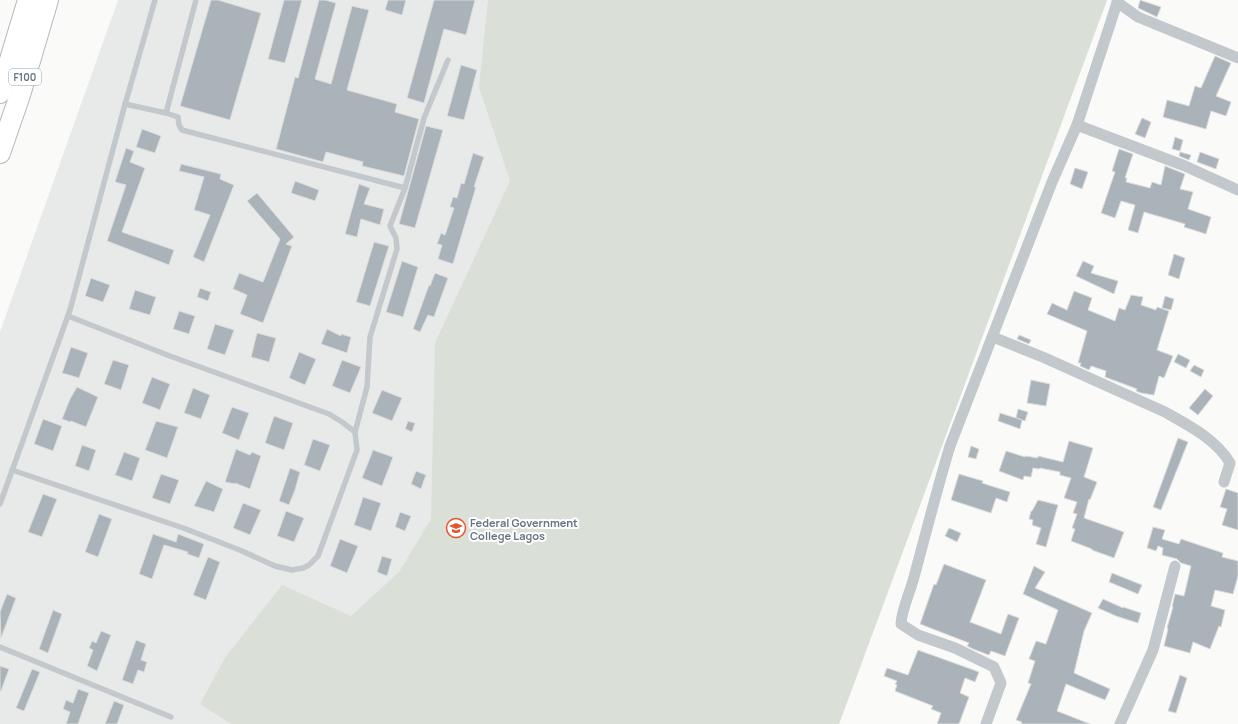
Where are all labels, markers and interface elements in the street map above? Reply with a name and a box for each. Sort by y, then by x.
road number: F100 [9,69,41,85]
place label: Federal Government College Lagos [470,515,578,543]
school or university icon: Federal Government College Lagos [445,517,467,539]

